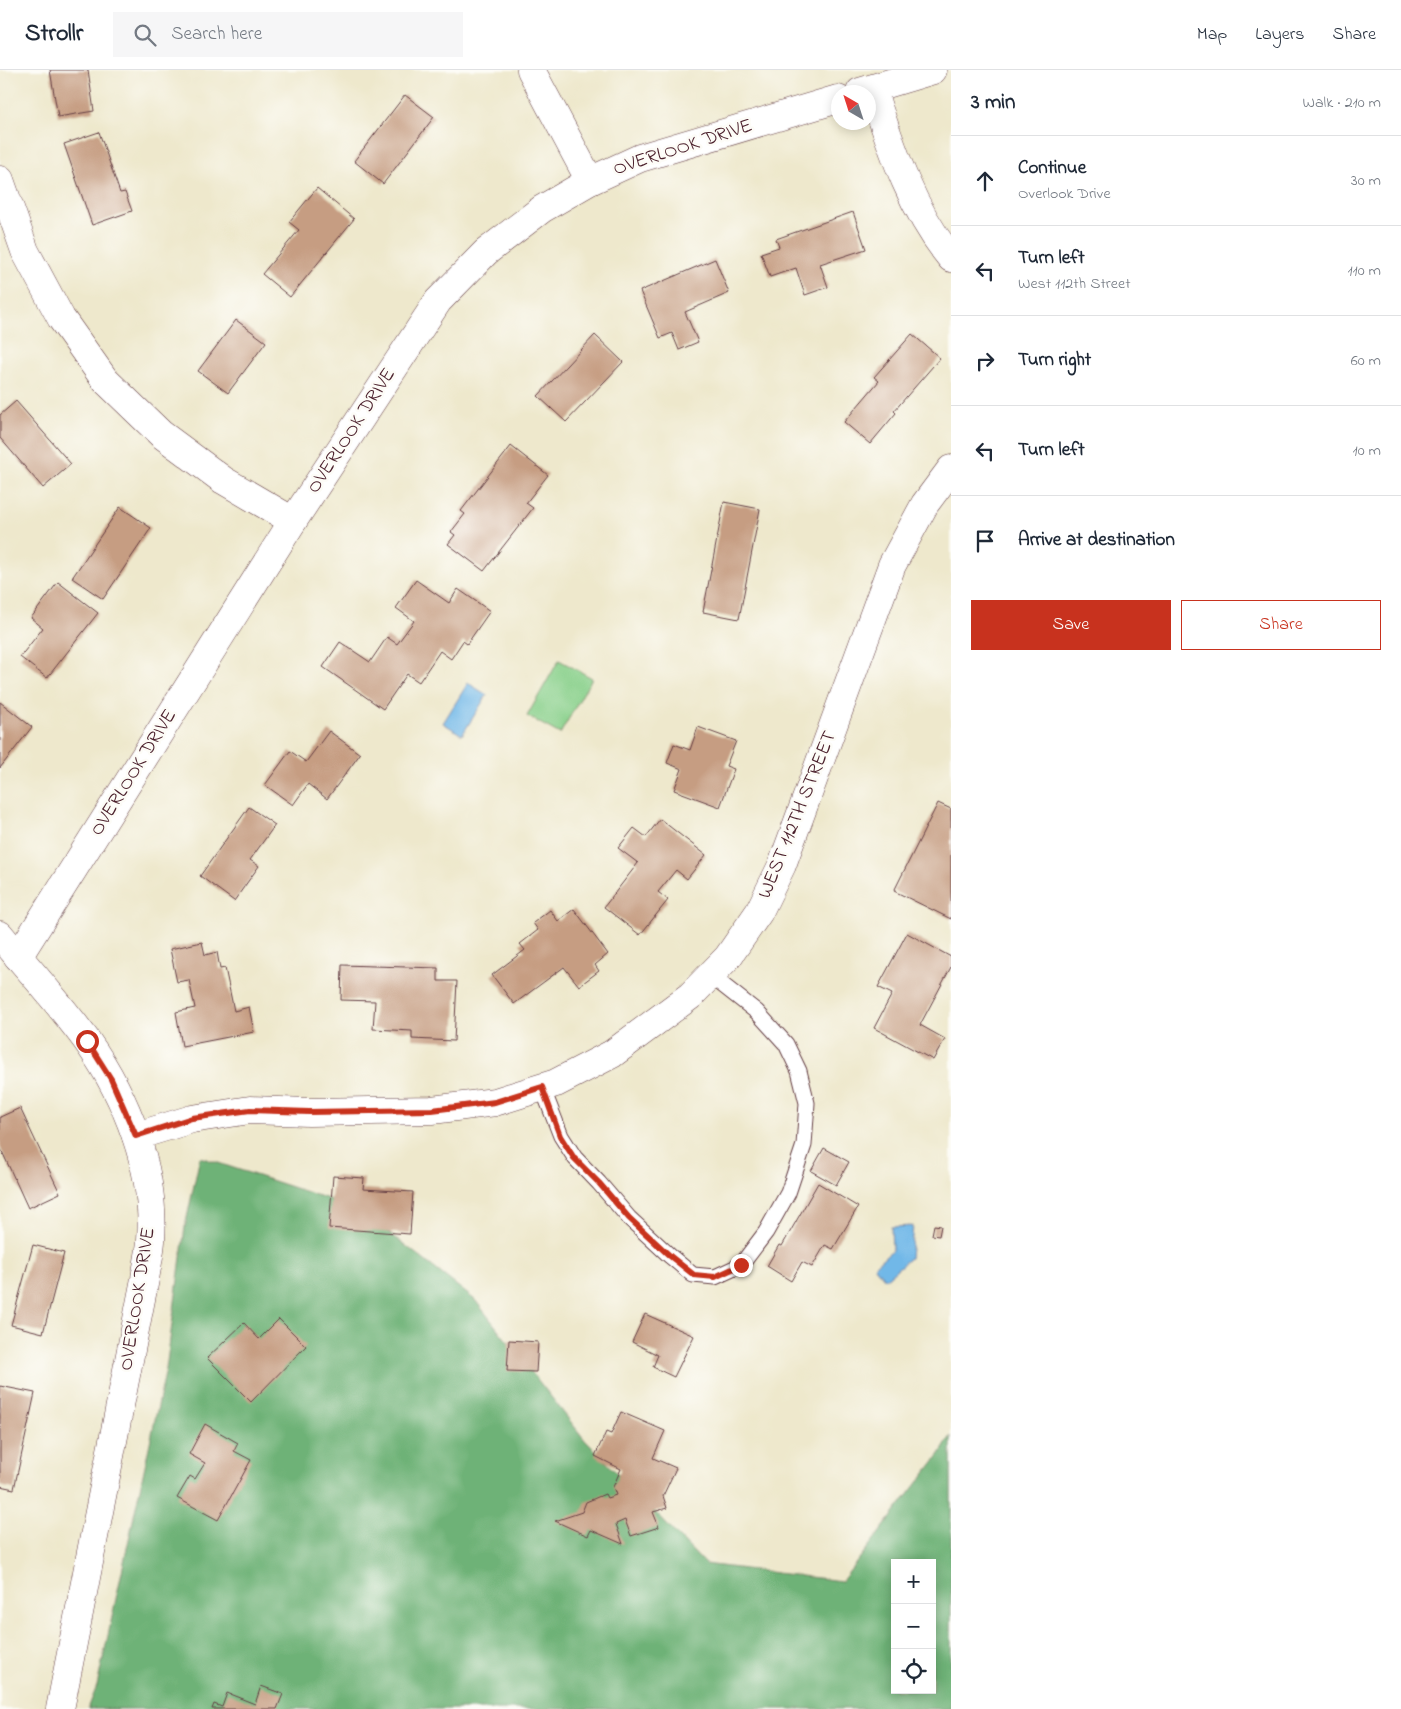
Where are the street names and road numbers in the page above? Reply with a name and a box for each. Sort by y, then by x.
street label: OVERLOOK DRIVE [610,112,756,184]
street label: OVERLOOK DRIVE [300,362,404,500]
street label: OVERLOOK DRIVE [83,704,185,842]
street label: WEST 112TH STREET [751,727,845,903]
street label: OVERLOOK DRIVE [112,1225,164,1373]

